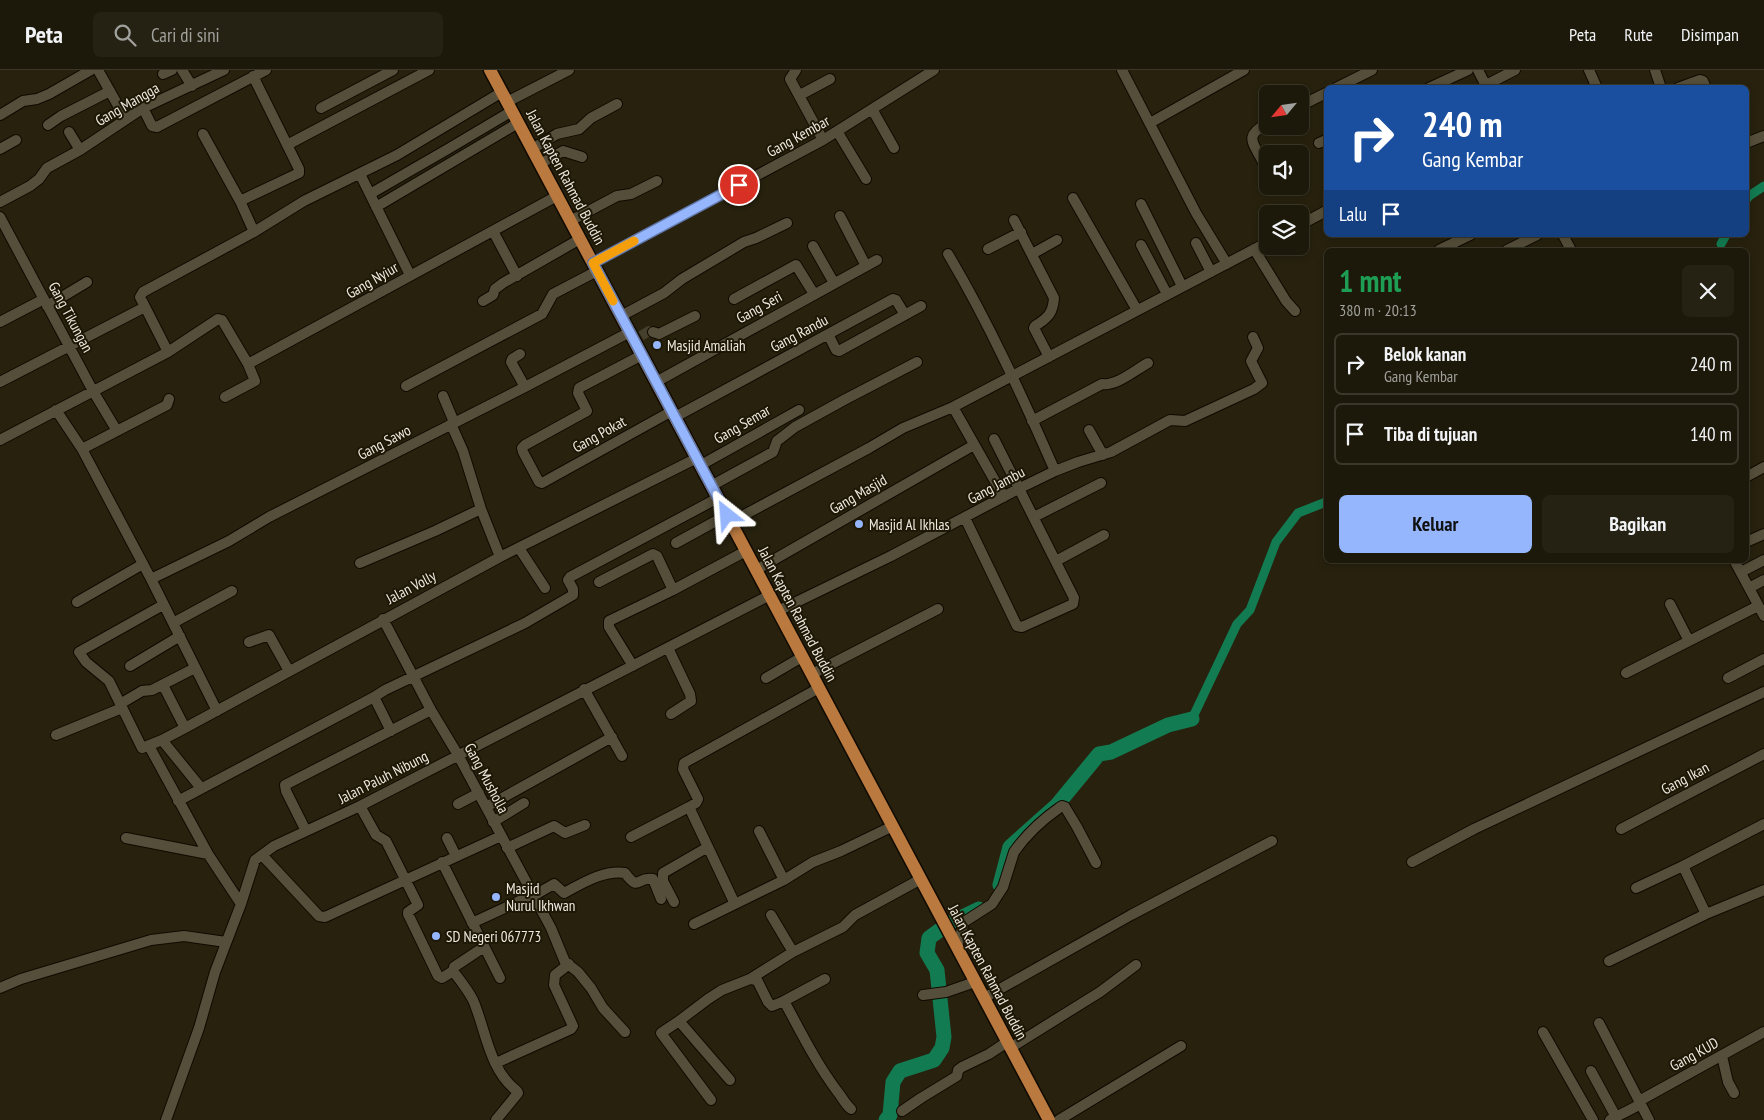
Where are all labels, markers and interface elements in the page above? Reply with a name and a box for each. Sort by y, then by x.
search box [93,12,443,57]
text: Peta [25,19,63,50]
icon: search [111,21,139,49]
text: Cari di sini [151,23,220,47]
text: Peta [1569,23,1596,46]
text: Rute [1624,23,1653,46]
text: Disimpan [1681,23,1739,46]
street label: Gang Mangga [92,78,162,130]
north arrow [1259,85,1309,135]
map controls [1259,85,1309,255]
text: 240 m [1422,101,1503,147]
street label: Jalan Kapten Rahmad Buddin [522,105,610,248]
icon: right [1339,105,1404,170]
street label: Gang Kembar [763,111,834,161]
button: sound [1259,145,1309,195]
text: Gang Kembar [1422,145,1523,173]
pin [718,164,760,206]
icon: arrive [725,171,753,199]
icon: arrive [1377,200,1405,228]
text: Lalu [1339,202,1367,226]
button: layers [1259,205,1309,255]
street label: Gang Nyiur [342,257,402,303]
text: 1 mnt [1339,261,1402,300]
button: close [1682,265,1734,317]
street label: Gang Tikungan [44,278,98,356]
street label: Gang Seri [733,287,785,327]
text: 380 m · 20:13 [1339,300,1417,320]
street label: Gang Randu [767,310,831,356]
place label: Masjid Amaliah [667,336,746,355]
marker: Masjid Amaliah [651,339,663,351]
text: Belok kanan [1384,342,1466,366]
icon: right [1341,350,1369,378]
text: 240 m [1690,352,1732,376]
text: Gang Kembar [1384,366,1458,386]
street label: Gang Semar [710,400,774,448]
street label: Gang Pokat [569,412,629,456]
street label: Gang Sawo [354,420,414,464]
icon: arrive [1341,420,1369,448]
text: Tiba di tujuan [1384,422,1477,446]
text: 140 m [1690,422,1732,446]
street label: Gang Jambu [964,462,1028,508]
street label: Gang Masjid [826,470,890,518]
position arrow [700,488,752,540]
button: Keluar [1339,495,1532,553]
button: Bagikan [1542,495,1734,553]
place label: Masjid Al Ikhlas [869,515,950,534]
marker: Masjid Al Ikhlas [853,518,865,530]
street label: Jalan Kapten Rahmad Buddin [754,542,842,685]
street label: Jalan Volly [382,566,440,608]
street label: Gang Musholla [461,740,513,816]
street label: Jalan Paluh Nibung [334,746,431,808]
street label: Gang Ikan [1658,758,1712,798]
place label: Masjid Nurul Ikhwan [506,879,575,915]
marker: Masjid Nurul Ikhwan [490,891,502,903]
street label: Jalan Kapten Rahmad Buddin [944,900,1032,1043]
place label: SD Negeri 067773 [446,927,541,946]
marker: SD Negeri 067773 [430,930,442,942]
street label: Gang KUD [1666,1033,1722,1075]

